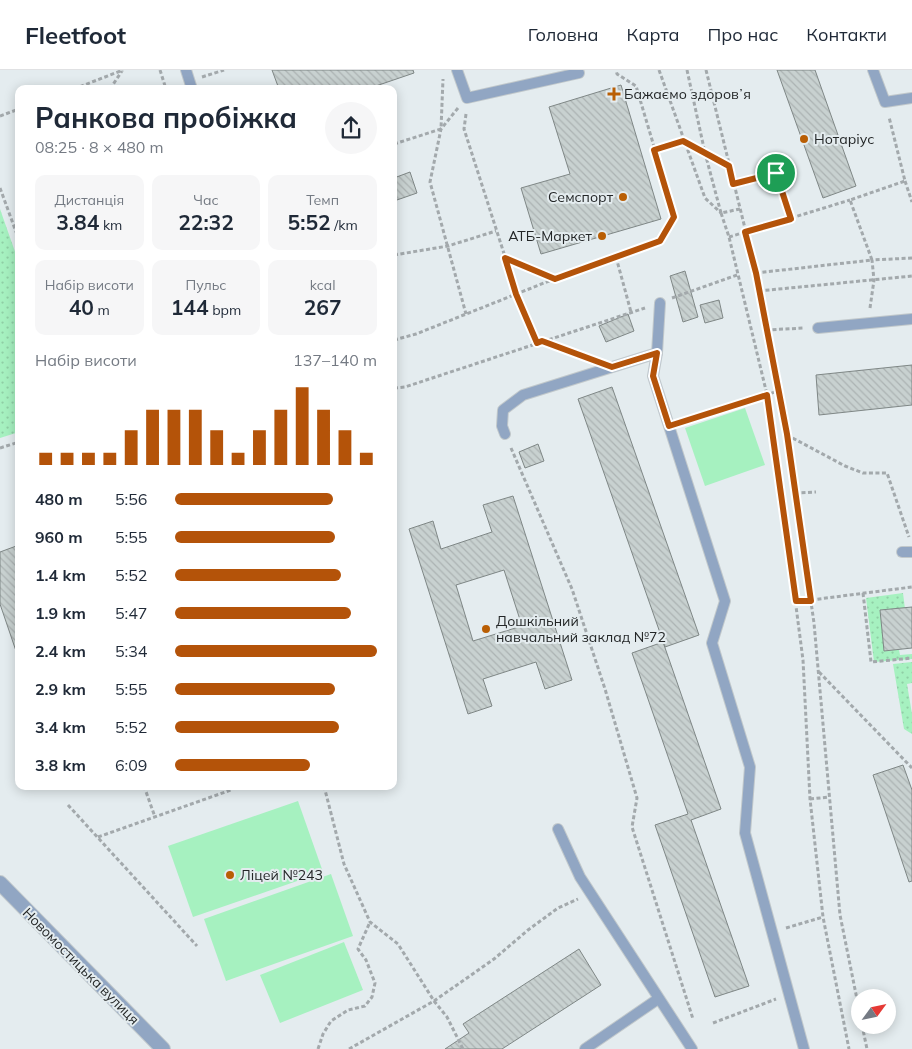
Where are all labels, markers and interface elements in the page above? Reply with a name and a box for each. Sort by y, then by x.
text: Fleetfoot [25,20,126,50]
text: Головна [528,23,599,46]
text: Карта [627,23,680,46]
text: Про нас [708,23,778,46]
text: Контакти [806,23,887,46]
place label: Бажаємо здоровʼя [624,85,751,103]
marker: Бажаємо здоровʼя [608,88,620,100]
text: Ранкова пробіжка [35,100,297,135]
button: share [325,102,377,154]
place label: Нотаріус [814,130,874,148]
marker: Нотаріус [798,133,810,145]
text: 08:25 · 8 × 480 m [35,137,164,157]
pin [755,152,797,194]
icon: arrive [762,159,790,187]
place label: Семспорт [548,188,614,206]
text: Дистанція [55,191,124,209]
text: Час [193,191,219,209]
text: Темп [306,191,339,209]
marker: Семспорт [617,191,629,203]
text: 3.84 [56,209,99,235]
text: 22:32 [178,209,234,235]
text: 5:52 [288,209,331,235]
text: km [99,216,122,234]
text: /km [331,216,358,234]
place label: АТБ-Маркет [508,227,593,245]
marker: АТБ-Маркет [596,230,608,242]
text: Набір висоти [45,276,134,294]
text: Пульс [186,276,226,294]
text: kcal [310,276,335,294]
text: 40 [69,294,94,320]
text: 144 [171,294,209,320]
text: 267 [304,294,342,320]
text: m [94,301,110,319]
text: bpm [209,301,241,319]
text: Набір висоти [35,350,137,370]
text: 137–140 m [293,350,377,370]
text: 480 m [35,489,83,509]
text: 5:56 [115,489,147,509]
text: 960 m [35,527,83,547]
text: 5:55 [115,527,147,547]
text: 1.4 km [35,565,86,585]
text: 5:52 [115,565,147,585]
text: 1.9 km [35,603,86,623]
text: 5:47 [115,603,147,623]
place label: Дошкільний навчальний заклад №72 [496,612,666,646]
marker: Дошкільний навчальний заклад №72 [480,623,492,635]
text: 2.4 km [35,641,86,661]
text: 5:34 [115,641,147,661]
text: 2.9 km [35,679,86,699]
text: 5:55 [115,679,147,699]
text: 3.4 km [35,717,86,737]
text: 5:52 [115,717,147,737]
text: 3.8 km [35,755,86,775]
text: 6:09 [115,755,147,775]
place label: Ліцей №243 [240,866,323,884]
marker: Ліцей №243 [224,869,236,881]
street label: Новомостицька вулиця [19,904,143,1028]
north arrow [851,989,896,1034]
map controls [851,989,896,1034]

